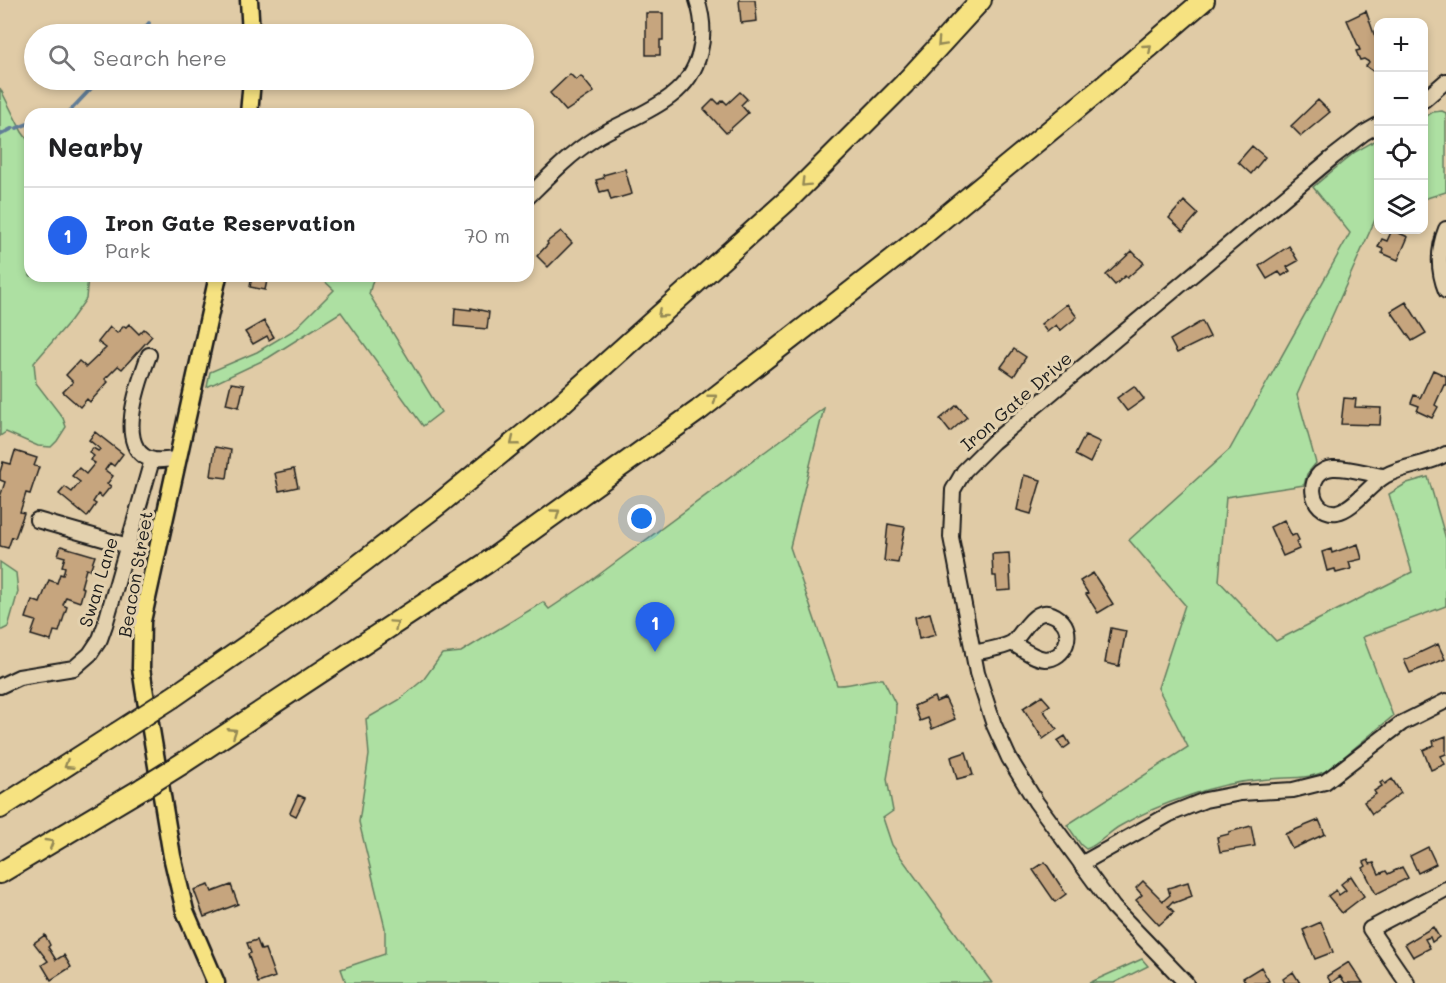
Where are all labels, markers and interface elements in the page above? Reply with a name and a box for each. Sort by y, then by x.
map controls [1374,18,1428,234]
button: + [1374,18,1428,72]
search box [24,24,534,90]
one-way arrow [937,36,948,47]
icon: search [45,41,78,74]
text: Search here [93,43,227,72]
one-way arrow [1141,44,1152,55]
button: − [1374,72,1428,126]
button: locate [1374,126,1428,180]
text: Nearby [48,130,143,164]
one-way arrow [802,175,813,186]
button: layers [1374,180,1428,234]
text: Iron Gate Reservation [105,208,355,237]
text: 1 [63,222,72,248]
text: 70 m [464,222,510,248]
text: Park [105,237,150,263]
one-way arrow [657,307,668,318]
street label: Iron Gate Drive [955,346,1077,456]
one-way arrow [707,395,718,406]
one-way arrow [510,435,521,446]
your location [627,504,656,533]
street label: Beacon Street [112,509,158,639]
one-way arrow [549,509,560,520]
street label: Swan Lane [73,534,123,630]
pin: 1 [636,602,674,652]
one-way arrow [388,620,399,631]
one-way arrow [226,728,237,739]
one-way arrow [64,757,74,769]
one-way arrow [44,838,54,850]

